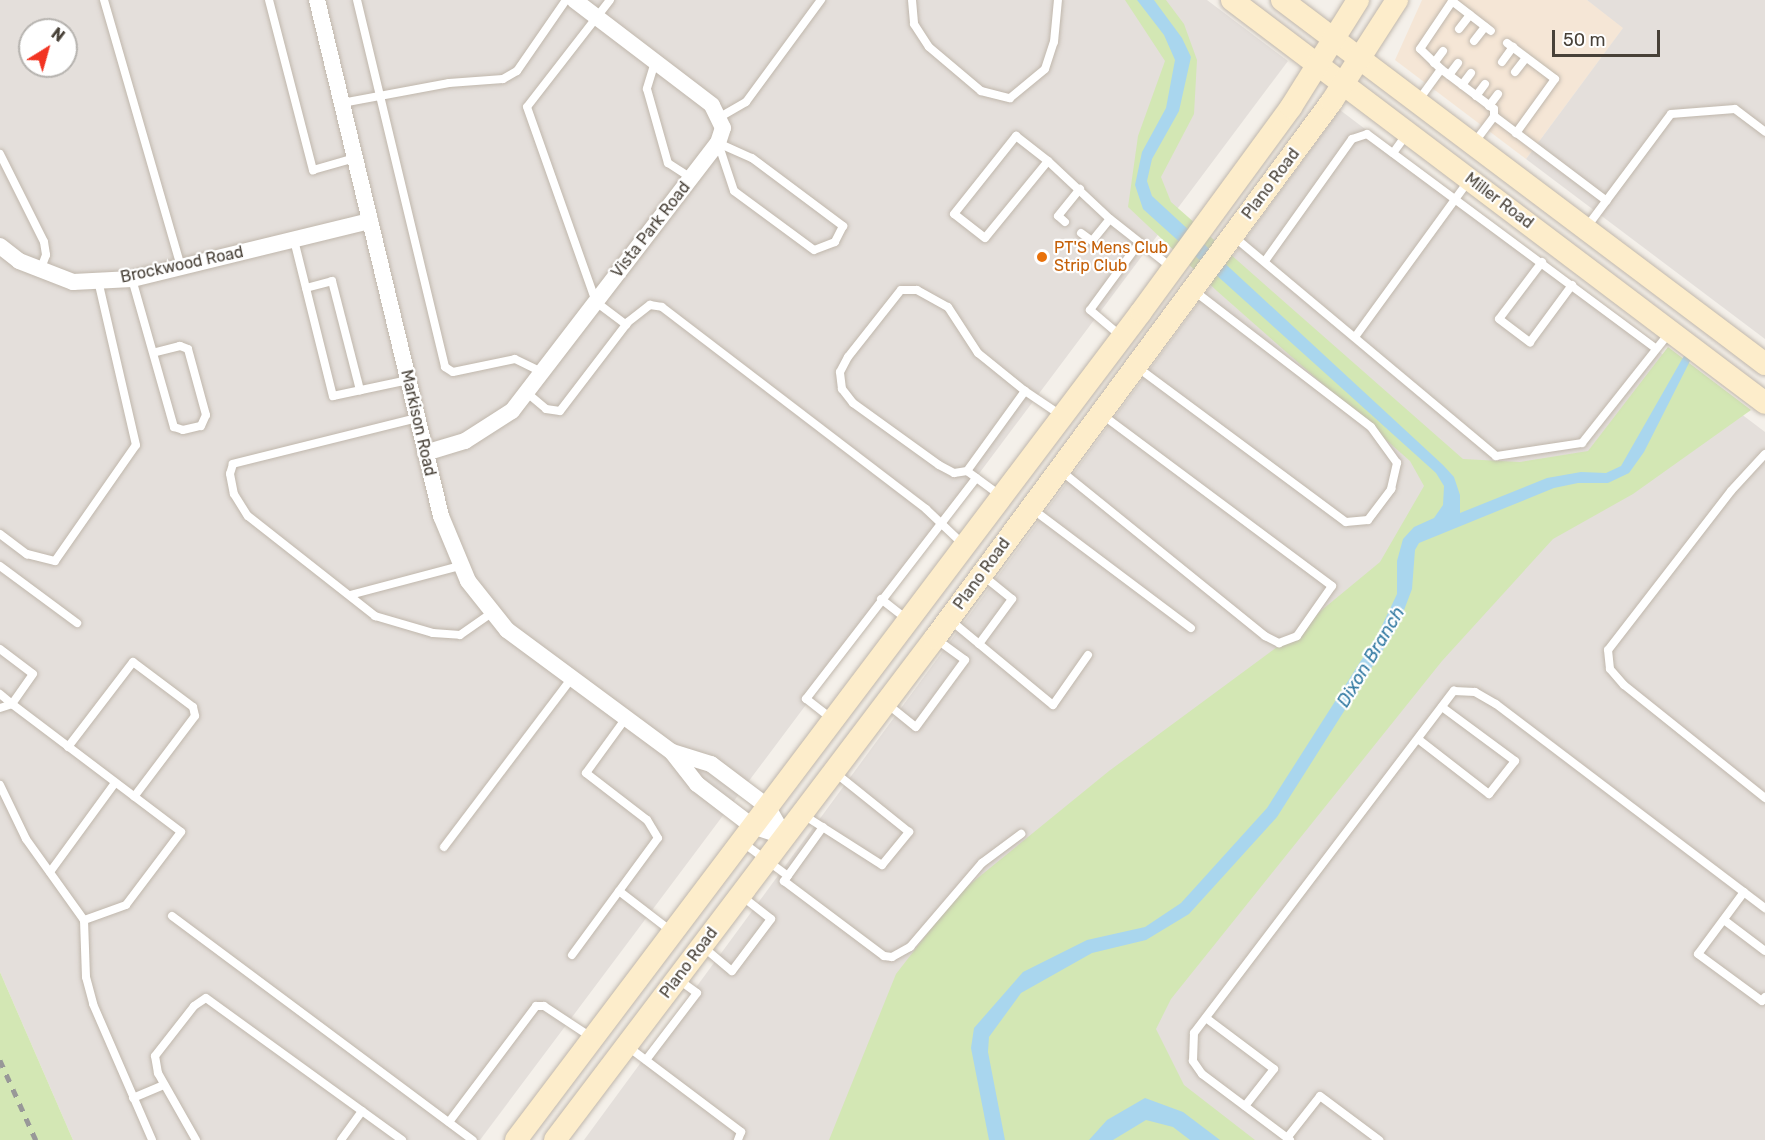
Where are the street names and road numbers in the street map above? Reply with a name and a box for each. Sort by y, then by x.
street label: Plano Road [1238,145,1304,223]
street label: Miller Road [1461,169,1537,233]
street label: Vista Park Road [608,178,694,282]
street label: Brockwood Road [119,243,245,287]
street label: Markison Road [396,368,440,478]
street label: Plano Road [950,534,1014,614]
street label: Plano Road [656,924,722,1002]

